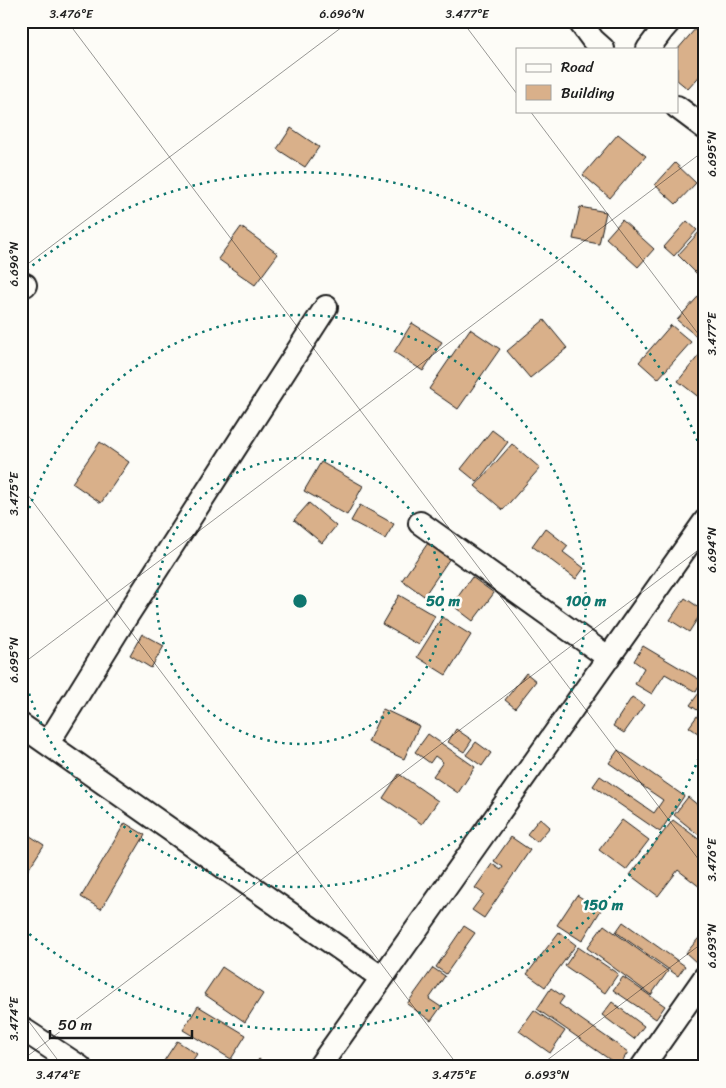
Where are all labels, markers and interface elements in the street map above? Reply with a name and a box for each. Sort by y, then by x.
text: 3.476°E [49,3,94,25]
text: 6.696°N [320,3,365,25]
text: 3.477°E [445,3,490,25]
legend [516,48,678,112]
text: Road [561,54,594,80]
text: Building [561,80,615,106]
text: 6.695°N [701,131,723,177]
text: 6.696°N [3,241,25,286]
text: 3.477°E [701,311,723,356]
text: 3.475°E [3,471,25,516]
text: 6.694°N [701,527,723,573]
text: 50 m [426,588,461,614]
text: 100 m [566,588,607,614]
centre of rings [291,592,309,610]
text: 6.695°N [3,637,25,683]
text: 3.476°E [701,837,723,882]
text: 150 m [583,892,624,918]
text: 6.693°N [701,923,723,968]
text: 3.474°E [3,996,25,1041]
scale bar [50,1008,192,1040]
text: 50 m [58,1012,93,1038]
text: 3.474°E [36,1064,81,1086]
text: 3.475°E [432,1064,477,1086]
text: 6.693°N [525,1064,570,1086]

